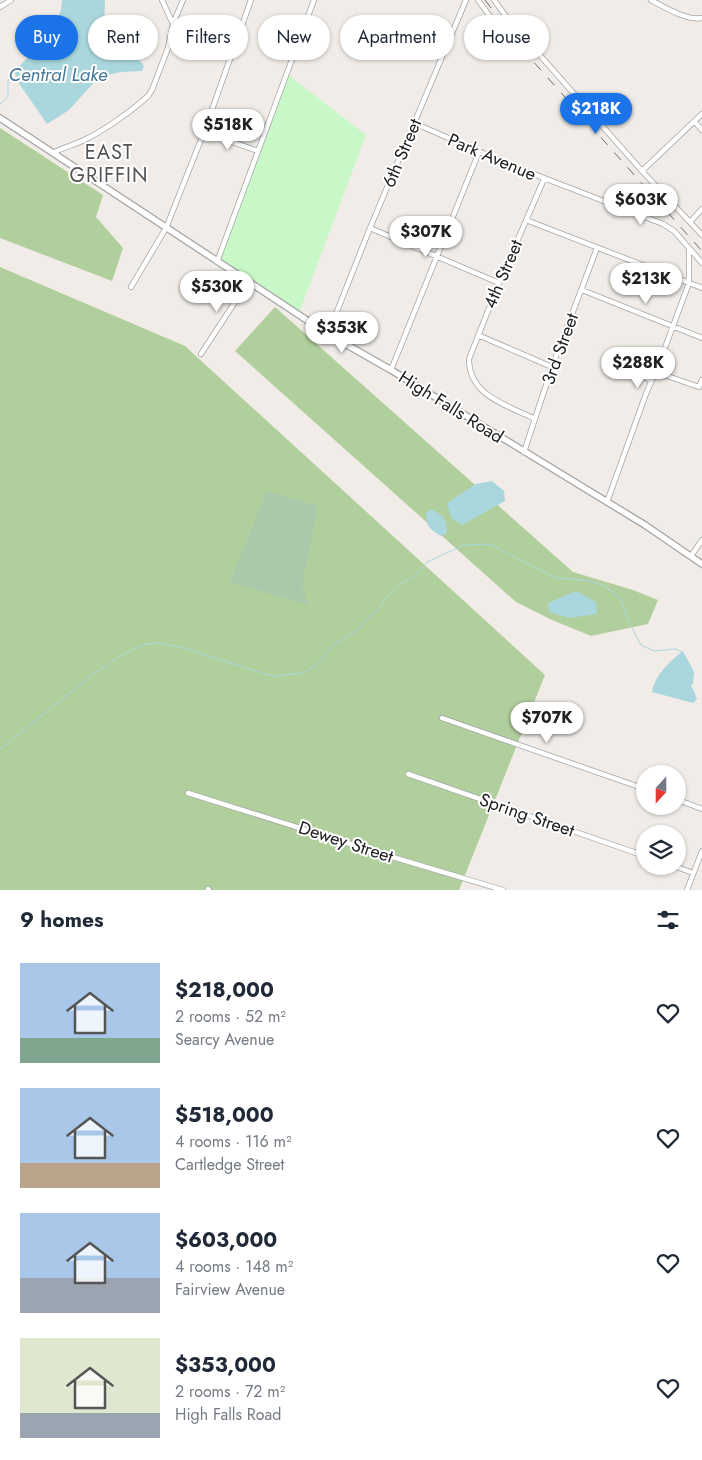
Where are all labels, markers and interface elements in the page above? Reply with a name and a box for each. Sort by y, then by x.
chip: Buy [15,15,78,60]
chip: Rent [88,15,158,60]
chip: Filters [168,15,248,60]
chip: New [258,15,330,60]
chip: Apartment [340,15,454,60]
chip: House [464,15,549,60]
water label: Central Lake [8,61,108,88]
pin: $218K [561,92,631,135]
text: $218K [571,97,621,120]
pin: $518K [193,108,263,151]
text: $518K [203,113,253,136]
street label: 6th Street [376,114,428,191]
street label: Park Avenue [444,127,540,187]
district label: EAST GRIFFIN [70,138,149,190]
pin: $603K [606,184,676,226]
text: $603K [615,188,667,211]
pin: $307K [391,216,461,258]
text: $307K [400,220,452,243]
street label: 4th Street [477,235,529,313]
pin: $213K [611,262,681,305]
text: $213K [621,267,671,290]
pin: $530K [182,270,252,313]
text: $530K [191,275,243,298]
street label: 3rd Street [535,309,585,389]
pin: $353K [307,312,377,354]
text: $353K [316,316,368,339]
pin: $288K [603,346,673,389]
text: $288K [612,351,664,374]
street label: High Falls Road [393,364,509,450]
pin: $707K [512,702,582,744]
text: $707K [521,706,573,729]
north arrow [636,765,686,815]
map controls [636,765,686,875]
street label: Spring Street [476,787,579,844]
street label: Dewey Street [295,814,397,870]
button: layers [636,825,686,875]
text: 9 homes [20,905,104,935]
icon: filters [654,906,682,934]
text: $218,000 [175,975,274,1005]
icon: home [60,983,120,1043]
icon: heart [654,999,682,1027]
text: 2 rooms · 52 m² [175,1005,286,1028]
text: Searcy Avenue [175,1028,274,1051]
text: $518,000 [175,1100,274,1130]
icon: home [60,1108,120,1168]
icon: heart [654,1124,682,1152]
text: 4 rooms · 116 m² [175,1130,292,1153]
text: Cartledge Street [175,1153,284,1176]
text: $603,000 [175,1225,277,1255]
icon: home [60,1233,120,1293]
icon: heart [654,1249,682,1277]
text: 4 rooms · 148 m² [175,1255,293,1278]
text: Fairview Avenue [175,1278,285,1301]
text: $353,000 [175,1350,276,1380]
icon: home [60,1358,120,1418]
icon: heart [654,1374,682,1402]
text: 2 rooms · 72 m² [175,1380,285,1403]
text: High Falls Road [175,1403,281,1426]

